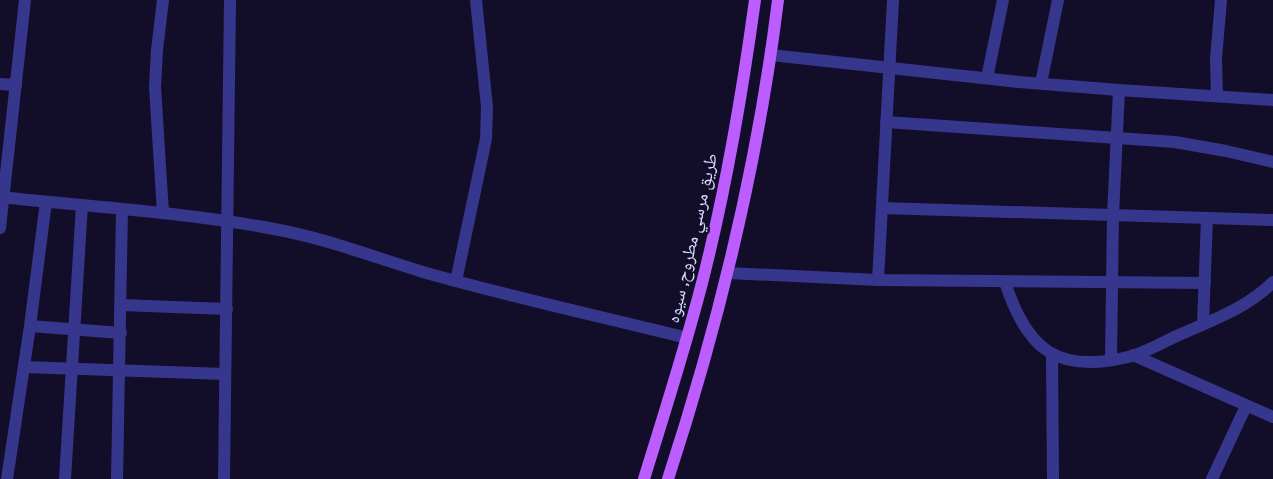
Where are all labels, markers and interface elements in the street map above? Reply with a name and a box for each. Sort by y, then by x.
street label: طريق مرسي مطروح, سيوه [662,151,726,326]

